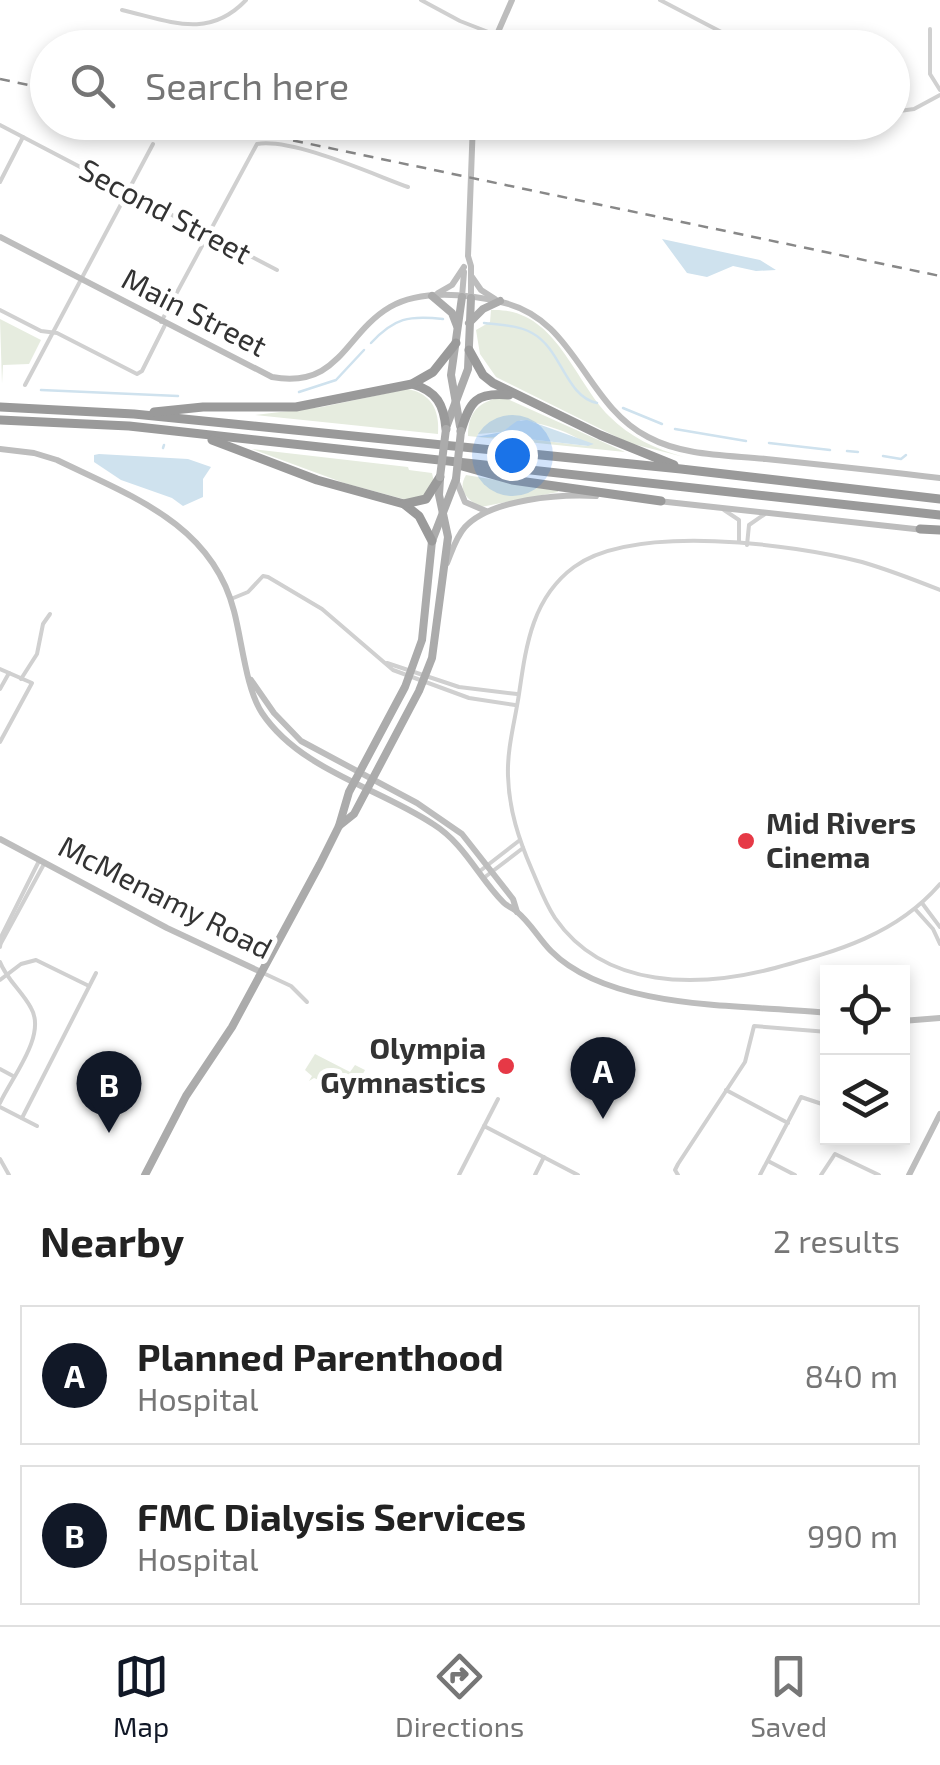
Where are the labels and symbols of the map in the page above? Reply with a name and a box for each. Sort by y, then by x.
street label: Second Street [74,150,258,271]
street label: Main Street [116,259,273,363]
your location [487,430,538,481]
place label: Mid Rivers Cinema [766,804,916,874]
street label: McMenamy Road [53,827,279,966]
marker: Mid Rivers Cinema [735,830,757,852]
place label: Olympia Gymnastics [320,1029,486,1100]
pin: A [570,1036,636,1119]
pin: B [76,1050,142,1133]
marker: Olympia Gymnastics [495,1055,517,1077]

